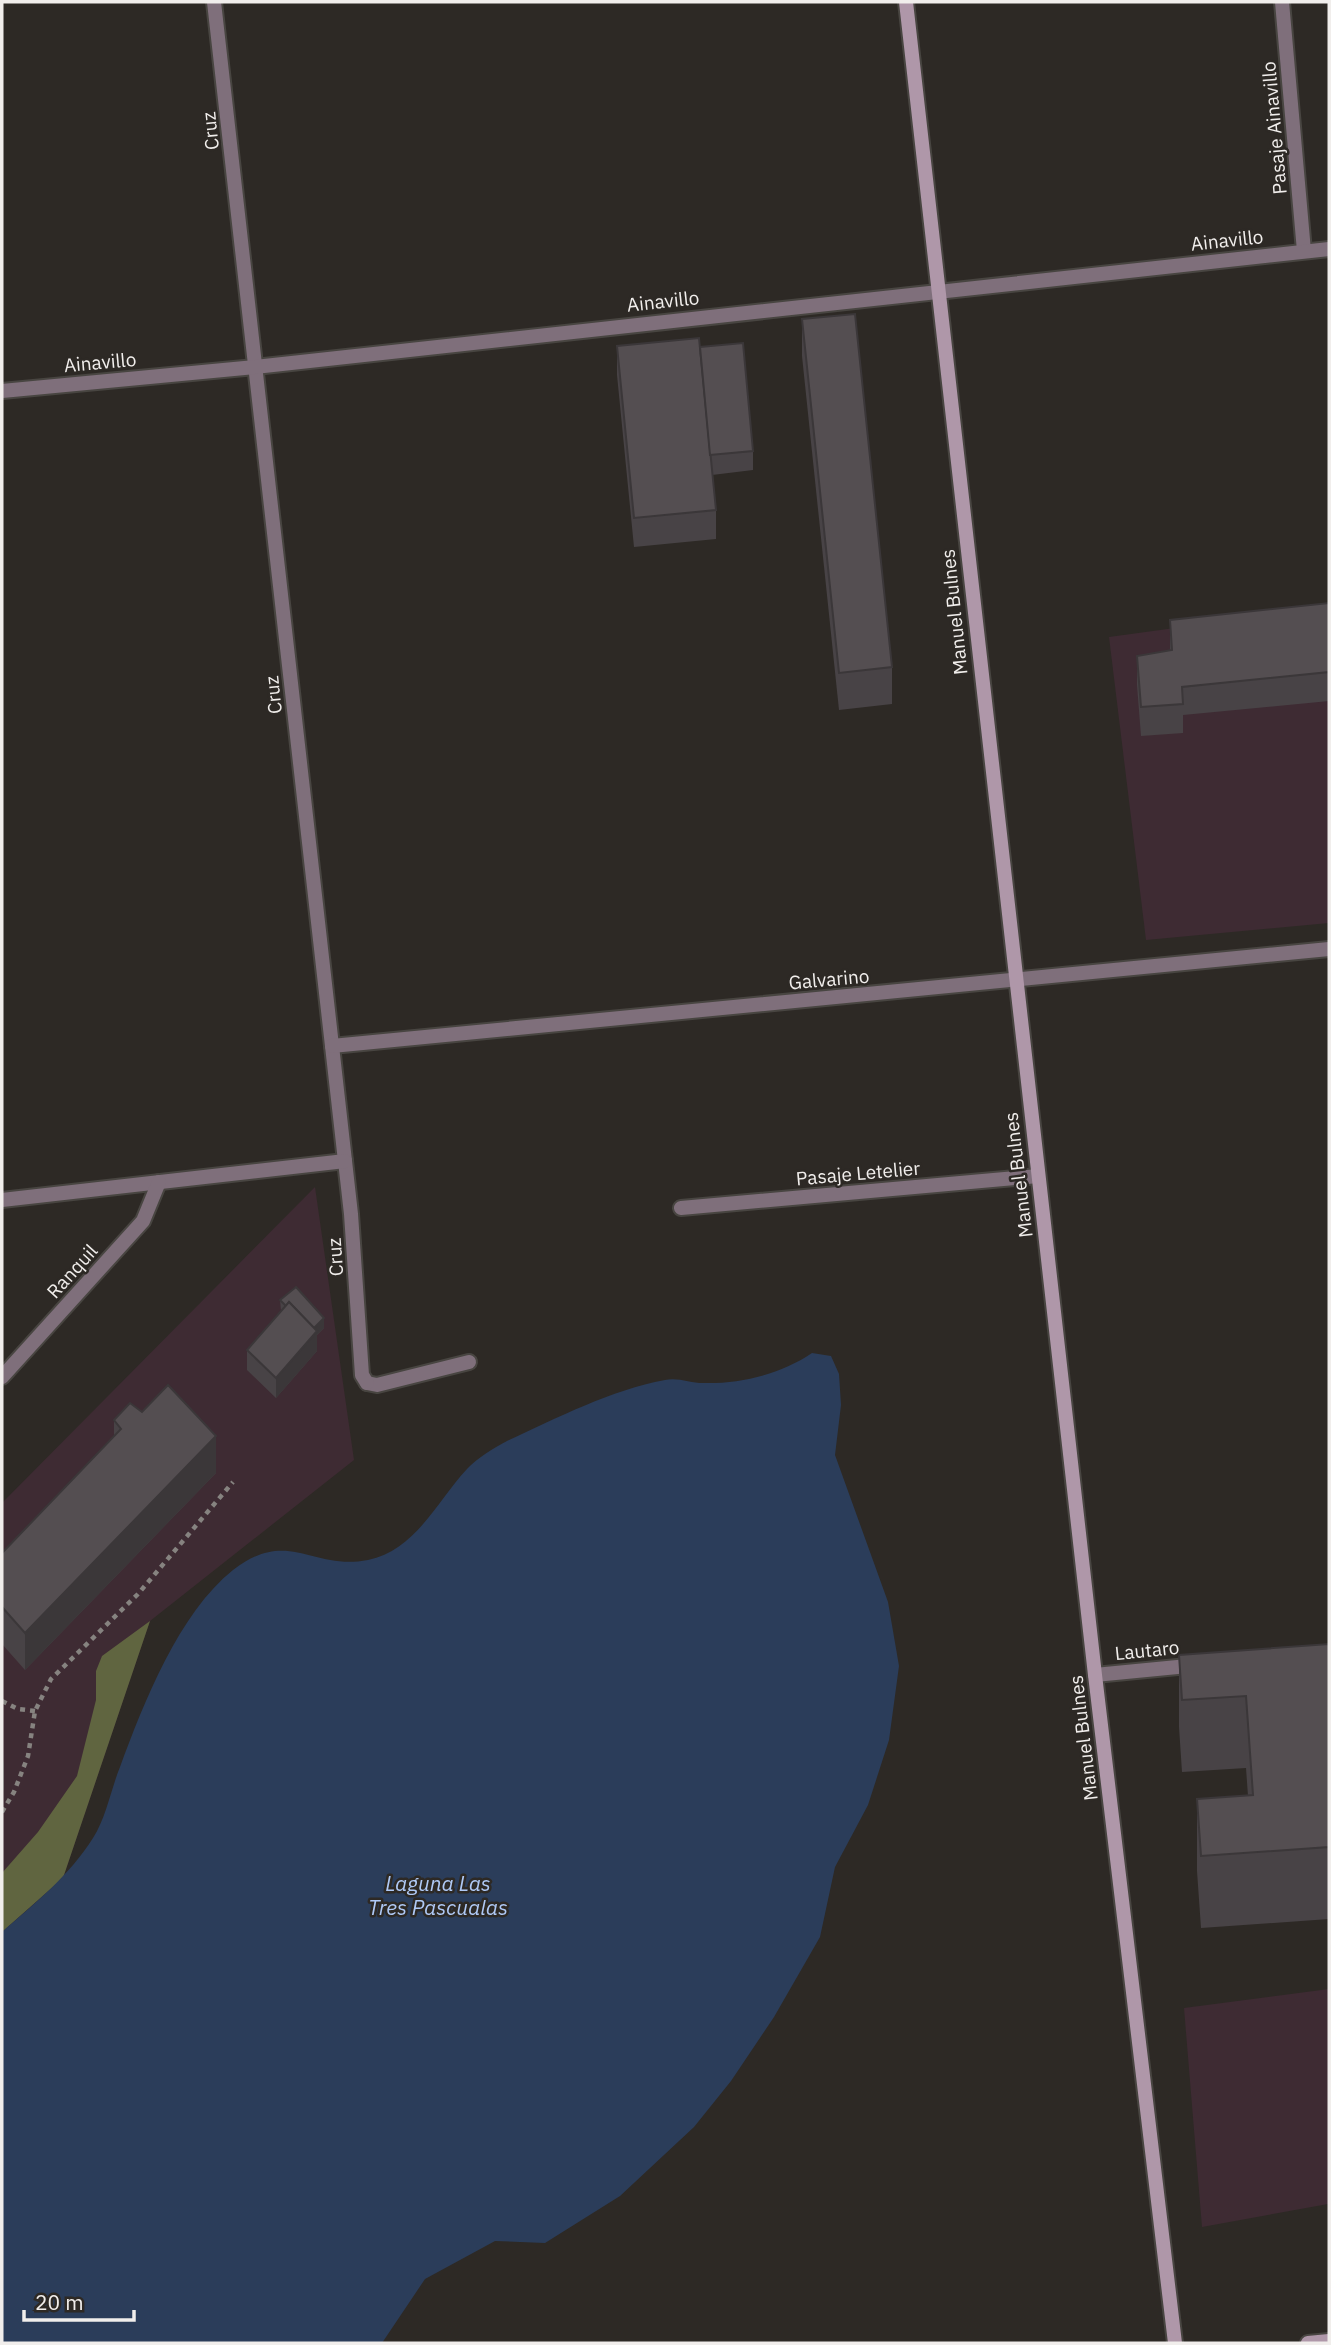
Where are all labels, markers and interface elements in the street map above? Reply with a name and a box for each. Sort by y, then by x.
street label: Pasaje Ainavillo [1256,61,1292,195]
street label: Cruz [196,110,224,151]
street label: Ainavillo [1190,224,1264,256]
street label: Ainavillo [626,285,700,317]
street label: Ainavillo [63,347,137,377]
street label: Manuel Bulnes [935,548,973,676]
street label: Cruz [259,674,287,715]
street label: Galvarino [788,964,870,994]
street label: Manuel Bulnes [998,1111,1038,1239]
street label: Pasaje Letelier [795,1156,921,1190]
street label: Cruz [322,1237,348,1277]
street label: Ranquil [41,1239,103,1303]
street label: Lautaro [1114,1635,1180,1665]
street label: Manuel Bulnes [1063,1674,1103,1802]
water label: Laguna Las Tres Pascualas [368,1869,508,1921]
scale bar [24,2278,135,2322]
text: 20 m [35,2288,84,2316]

